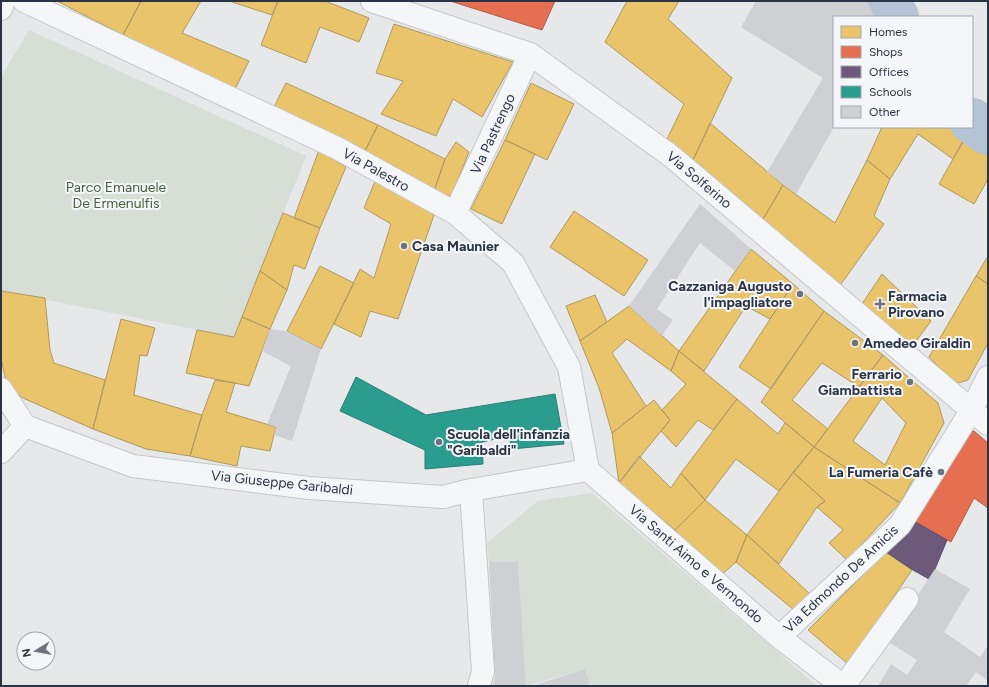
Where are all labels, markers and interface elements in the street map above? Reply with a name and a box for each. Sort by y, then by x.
legend [833,16,973,128]
text: Homes [869,25,908,39]
text: Shops [869,45,903,59]
text: Offices [869,65,909,79]
text: Schools [869,85,912,99]
street label: Via Pastrengo [467,91,519,177]
text: Other [869,105,900,119]
street label: Via Palestro [339,145,413,195]
street label: Via Solferino [663,148,735,212]
park label: Parco Emanuele De Ermenulfis [66,179,167,212]
place label: Casa Maunier [412,238,500,255]
marker: Casa Maunier [399,241,409,251]
place label: Cazzaniga Augusto l'impagliatore [668,278,792,311]
place label: Farmacia Pirovano [888,288,947,321]
marker: Cazzaniga Augusto l'impagliatore [795,289,805,299]
marker: Farmacia Pirovano [875,299,885,309]
place label: Amedeo Giraldin [863,335,971,352]
marker: Amedeo Giraldin [850,338,860,348]
place label: Ferrario Giambattista [818,366,902,399]
marker: Ferrario Giambattista [905,377,915,387]
place label: Scuola dell'infanzia "Garibaldi" [447,426,570,459]
marker: Scuola dell'infanzia "Garibaldi" [434,437,444,447]
place label: La Fumeria Cafè [829,464,933,481]
street label: Via Giuseppe Garibaldi [210,467,354,499]
marker: La Fumeria Cafè [936,467,946,477]
street label: Via Santi Aimo e Vermondo [625,501,767,627]
street label: Via Edmondo De Amicis [780,522,902,636]
north arrow [16,631,56,671]
text: N [19,647,34,658]

